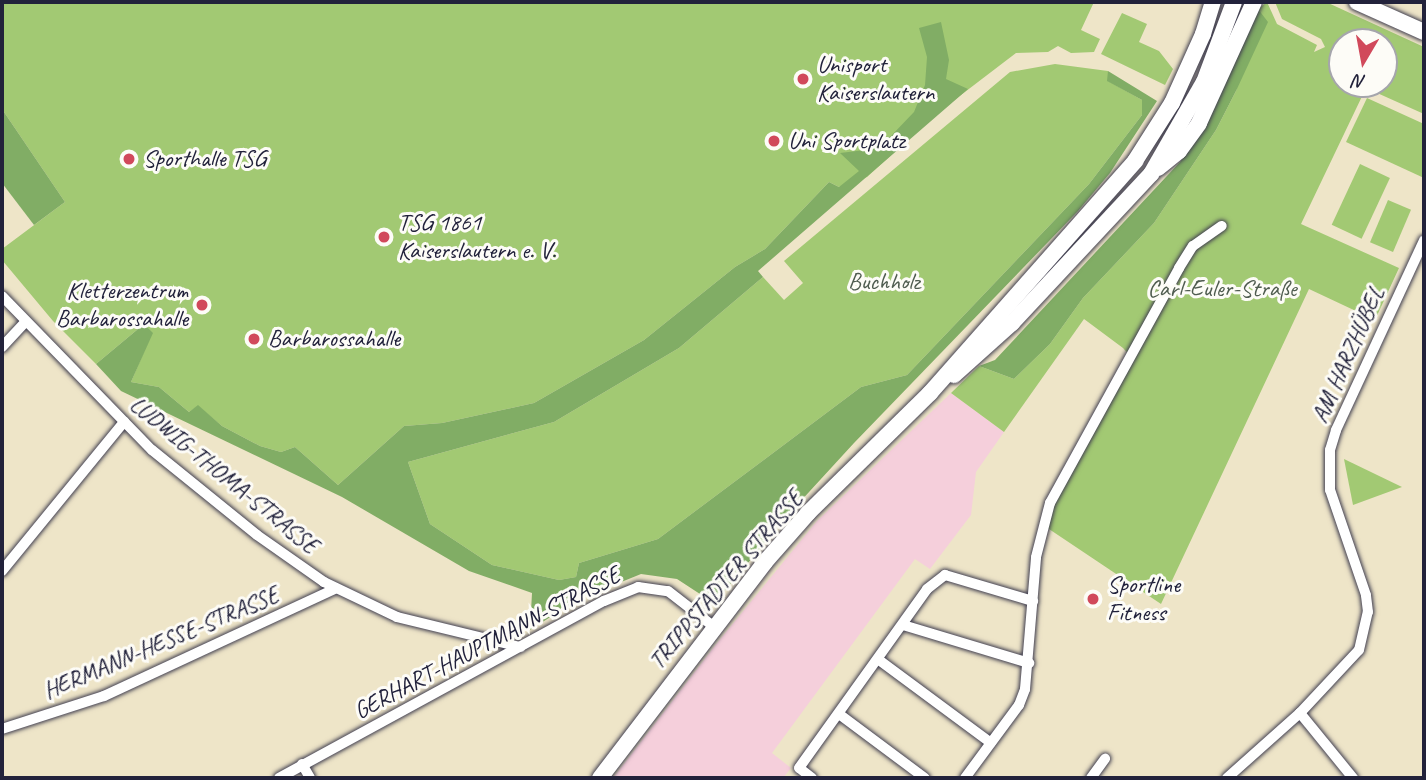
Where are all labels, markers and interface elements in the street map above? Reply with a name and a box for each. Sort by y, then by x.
north arrow [1328,28,1398,98]
place label: Unisport Kaiserslautern [817,51,934,107]
text: N [1352,69,1368,95]
marker: Unisport Kaiserslautern [795,71,811,87]
place label: Uni Sportplatz [788,127,905,155]
marker: Uni Sportplatz [766,133,782,149]
place label: Sporthalle TSG [143,145,266,173]
marker: Sporthalle TSG [121,151,137,167]
place label: TSG 1861 Kaiserslautern e. V. [398,209,556,265]
marker: TSG 1861 Kaiserslautern e. V. [376,229,392,245]
park label: Buchholz [848,268,920,296]
park label: Carl-Euler-Straße [1147,275,1297,303]
place label: Kletterzentrum Barbarossahalle [56,277,188,333]
street label: AM HARZHÜBEL [1305,283,1391,427]
marker: Kletterzentrum Barbarossahalle [194,297,210,313]
place label: Barbarossahalle [268,325,400,353]
marker: Barbarossahalle [246,331,262,347]
street label: LUDWIG-THOMA-STRASSE [124,390,324,560]
street label: TRIPPSTADTER STRASSE [643,485,809,675]
street label: GERHART-HAUPTMANN-STRASSE [349,561,625,725]
place label: Sportline Fitness [1107,571,1180,627]
street label: HERMANN-HESSE-STRASSE [39,580,283,706]
marker: Sportline Fitness [1085,591,1101,607]

